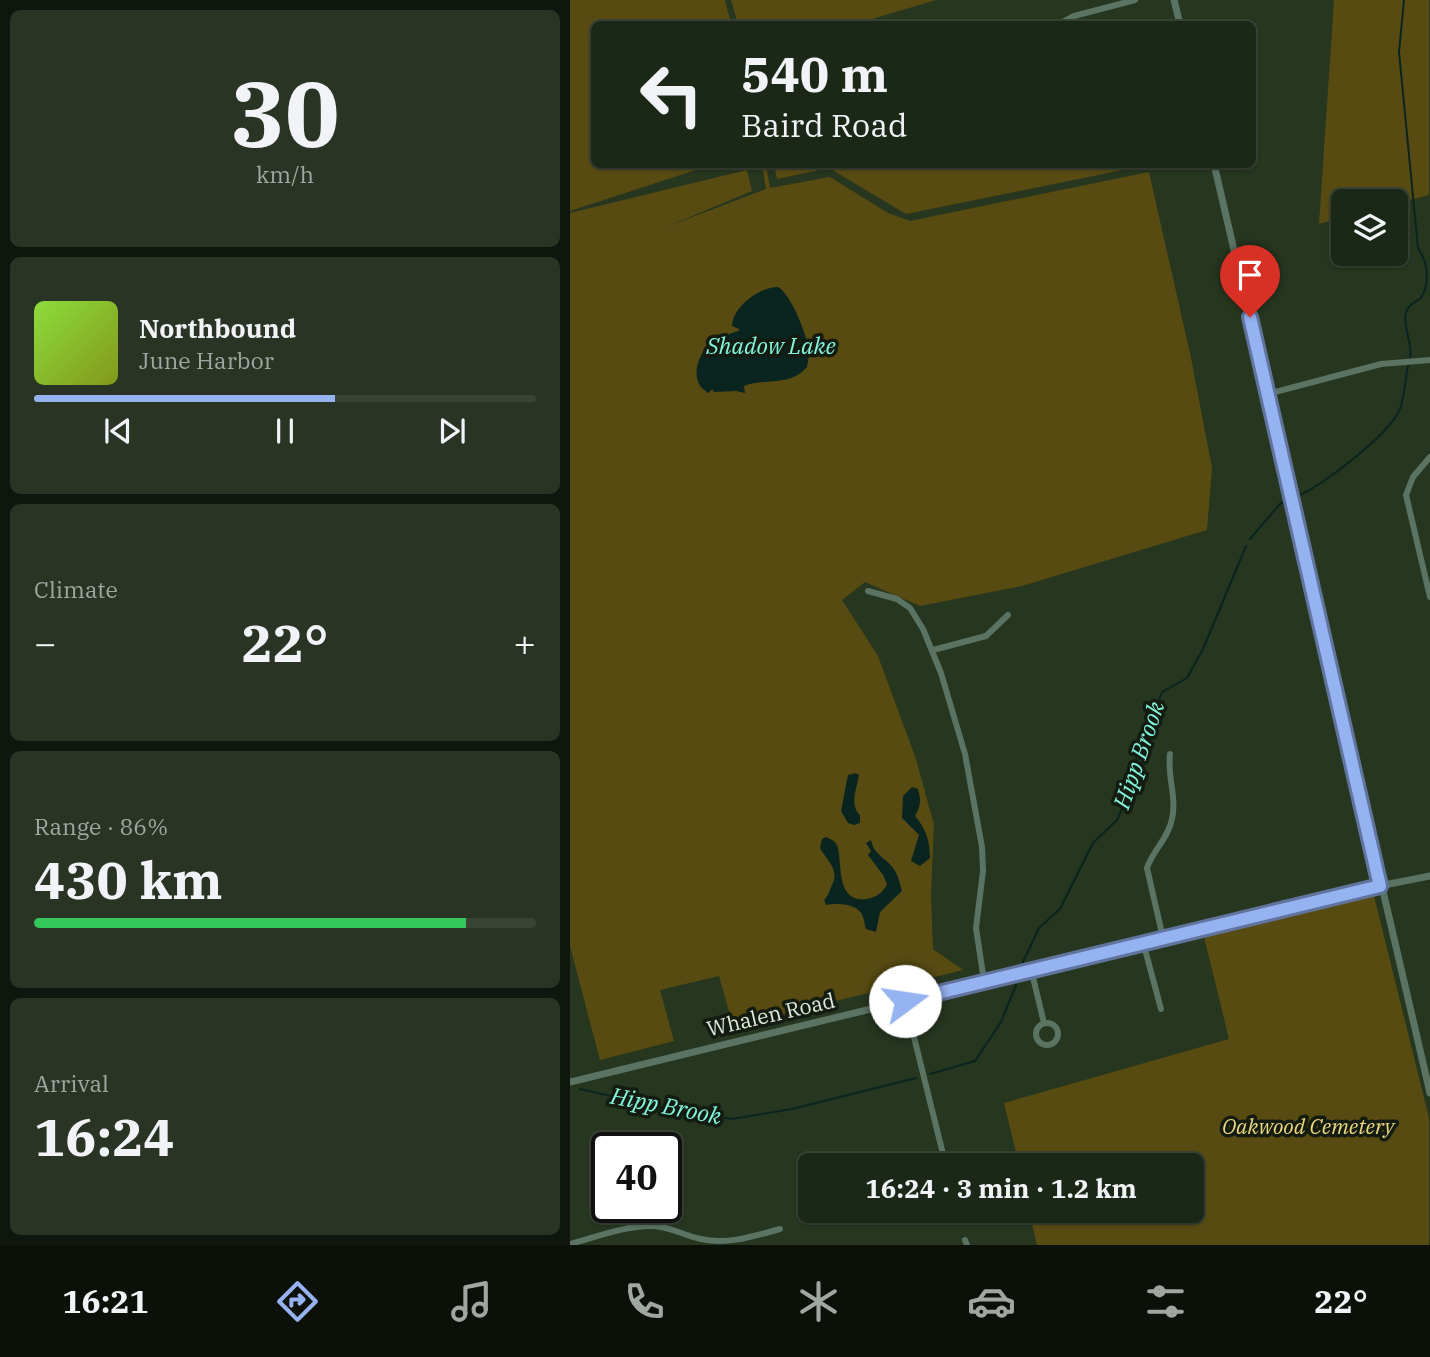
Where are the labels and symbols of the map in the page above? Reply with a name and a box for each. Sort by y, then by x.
pin [1220,245,1280,317]
water label: Shadow Lake [705,330,836,360]
water label: Hipp Brook [1105,696,1171,813]
position arrow [868,964,942,1038]
street label: Whalen Road [704,986,838,1042]
water label: Hipp Brook [607,1079,725,1131]
park label: Oakwood Cemetery [1222,1112,1397,1140]
speed limit sign: 40 [591,1132,682,1223]

